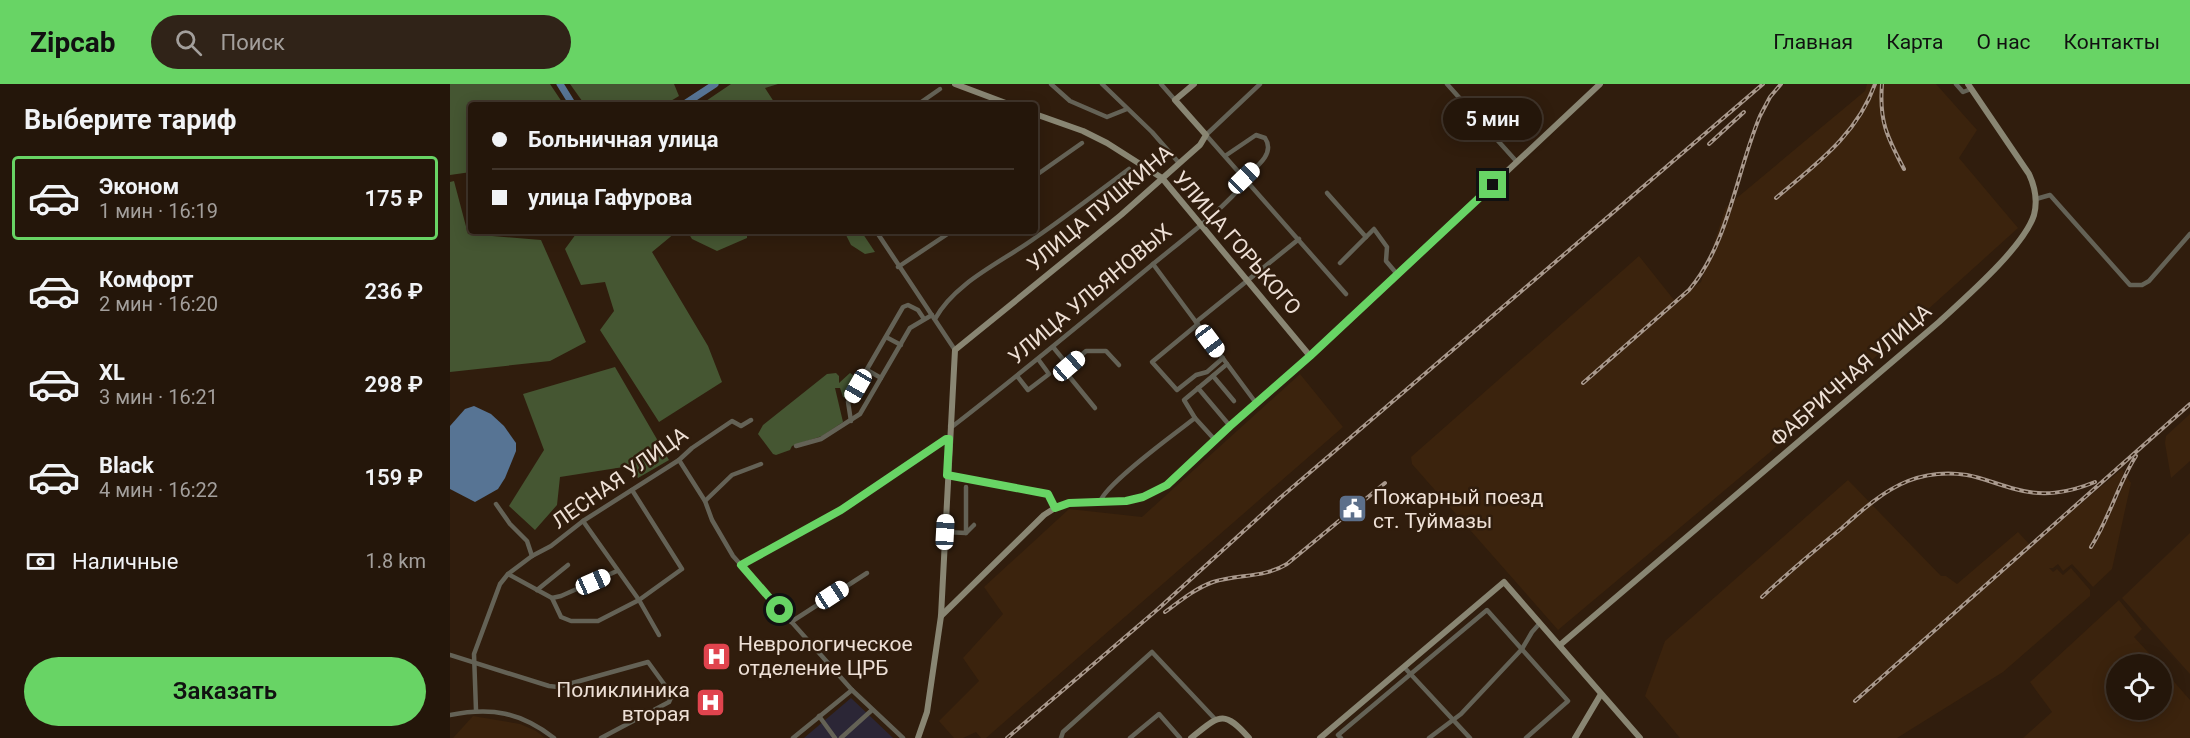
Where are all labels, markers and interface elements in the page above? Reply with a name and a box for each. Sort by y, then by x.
search box [151,15,571,69]
text: Zipcab [30,26,115,59]
icon: search [172,26,205,59]
text: Поиск [220,30,285,55]
text: Главная [1773,30,1853,54]
text: Карта [1886,30,1943,54]
text: О нас [1976,30,2031,54]
text: Контакты [2064,30,2160,54]
callout: 5 мин [1444,98,1542,140]
text: Выберите тариф [24,104,236,136]
text: 5 мин [1465,107,1520,131]
text: Больничная улица [528,127,719,152]
street label: УЛИЦА ПУШКИНА [1022,140,1178,276]
car [1225,159,1263,197]
street label: УЛИЦА ГОРЬКОГО [1168,166,1306,320]
icon: car [27,171,81,225]
route end [1479,171,1506,198]
text: Эконом [99,174,179,199]
text: улица Гафурова [528,185,692,210]
text: 175 ₽ [365,186,423,211]
text: 1 мин · 16:19 [99,199,218,223]
street label: УЛИЦА УЛЬЯНОВЫХ [1004,219,1176,369]
icon: car [27,264,81,318]
text: Комфорт [99,267,194,292]
text: 236 ₽ [365,279,423,304]
text: 2 мин · 16:20 [99,292,218,316]
street label: ФАБРИЧНАЯ УЛИЦА [1766,299,1936,451]
car [1192,321,1228,361]
car [1050,347,1088,385]
icon: car [27,357,81,411]
text: XL [99,360,125,385]
car [841,366,875,406]
text: 298 ₽ [365,372,423,397]
text: 3 мин · 16:21 [99,385,218,409]
street label: ЛЕСНАЯ УЛИЦА [548,422,693,534]
icon: car [27,450,81,504]
text: Black [99,453,154,478]
text: 159 ₽ [365,465,423,490]
text: 4 мин · 16:22 [99,478,218,502]
place label: Пожарный поезд ст. Туймазы [1373,485,1544,533]
public building icon: Пожарный поезд ст. Туймазы [1336,493,1368,525]
car [935,514,955,550]
icon: cash [24,545,57,578]
text: Наличные [72,549,178,574]
text: 1.8 km [366,549,426,573]
car [573,566,613,598]
car [812,578,852,612]
route start [766,596,793,623]
place label: Неврологическое отделение ЦРБ [738,632,913,680]
hospital icon: Неврологическое отделение ЦРБ [701,640,733,672]
map controls [2106,654,2172,720]
button: locate [2106,654,2172,720]
button: Заказать [24,657,426,726]
place label: Поликлиника вторая [556,678,690,726]
hospital icon: Поликлиника вторая [695,686,727,718]

